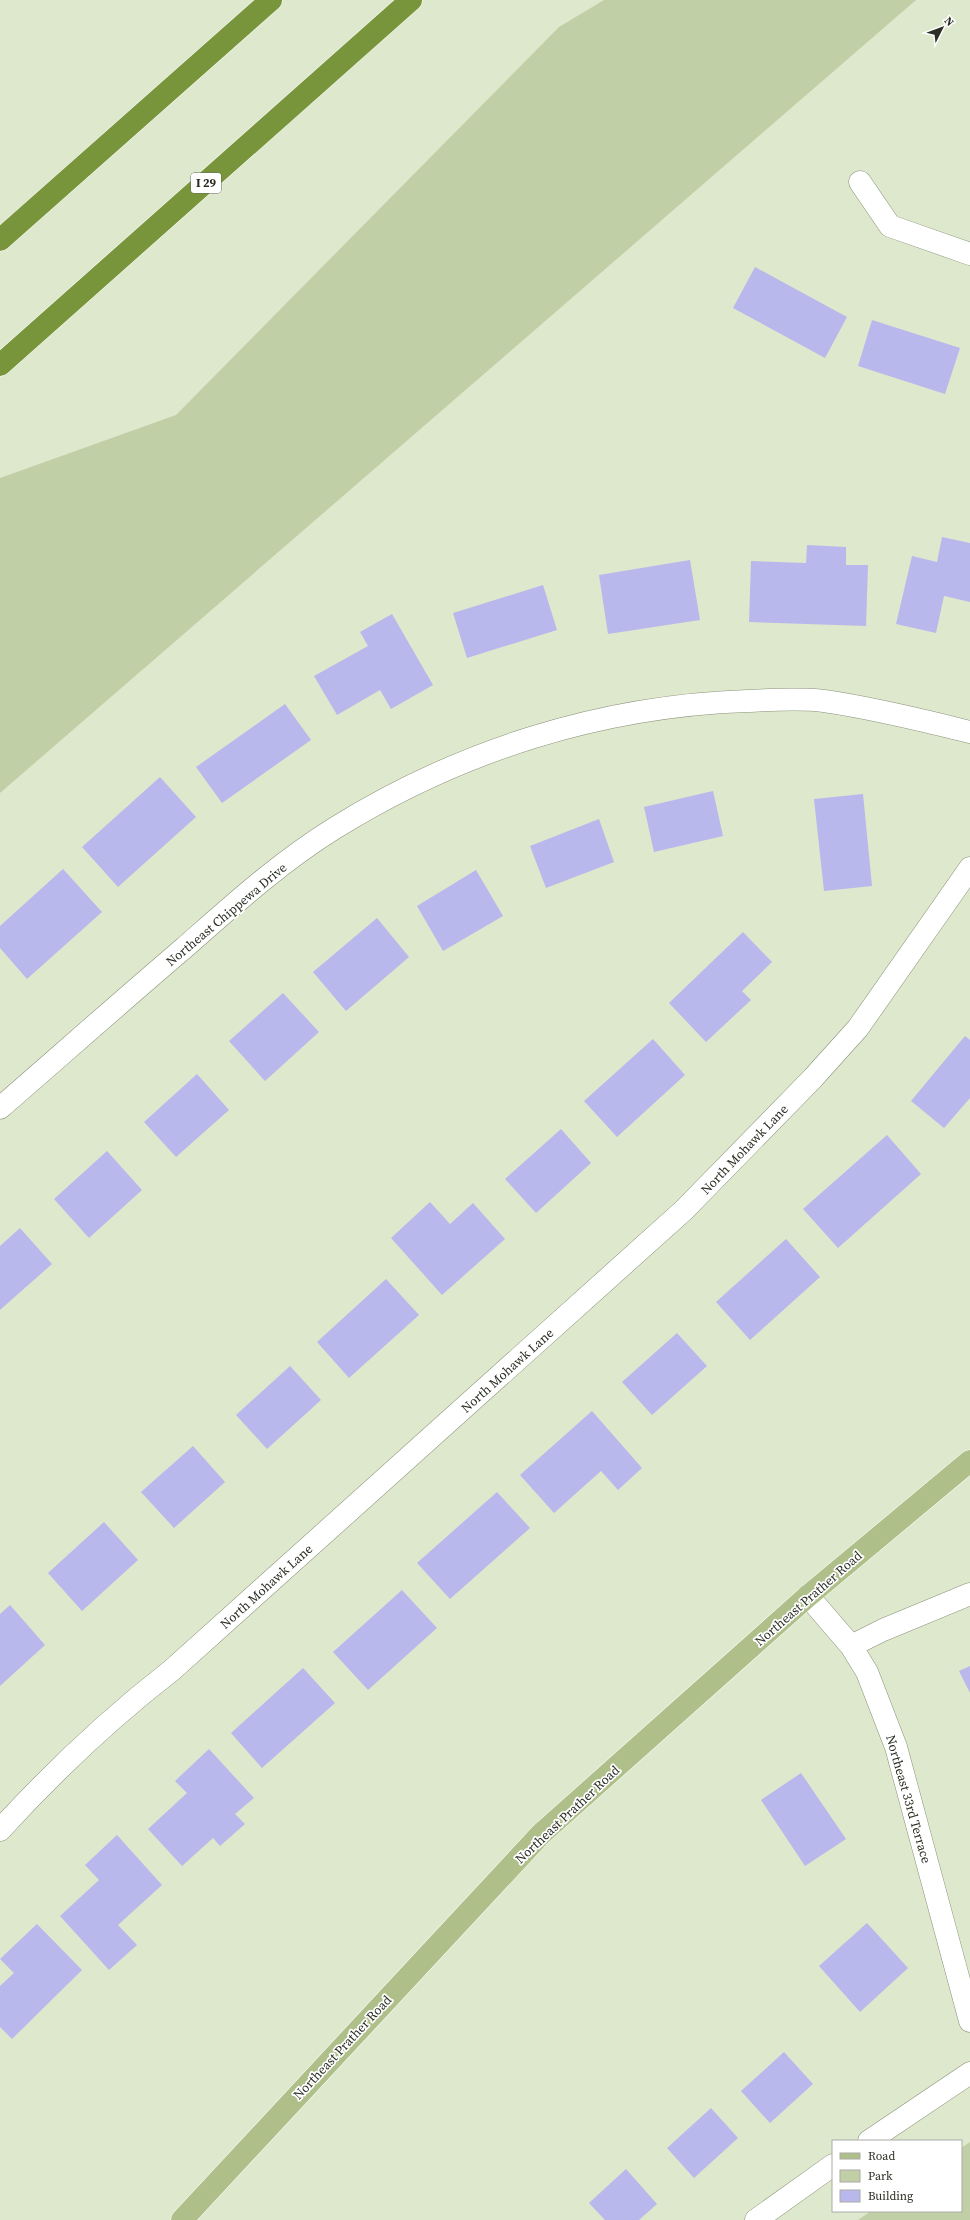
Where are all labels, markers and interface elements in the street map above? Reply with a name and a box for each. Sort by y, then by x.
north arrow [922,8,962,48]
text: N [941,14,957,30]
road number: I 29 [191,173,221,193]
street label: Northeast Chippewa Drive [163,859,290,970]
street label: North Mohawk Lane [697,1101,792,1198]
street label: North Mohawk Lane [458,1324,557,1416]
street label: North Mohawk Lane [217,1540,316,1632]
street label: Northeast Prather Road [751,1547,866,1650]
street label: Northeast 33rd Terrace [882,1733,935,1866]
street label: Northeast Prather Road [512,1761,624,1867]
street label: Northeast Prather Road [290,1991,396,2103]
legend [832,2140,962,2212]
text: Road [868,2148,895,2164]
text: Park [868,2168,893,2184]
text: Building [868,2188,913,2204]

